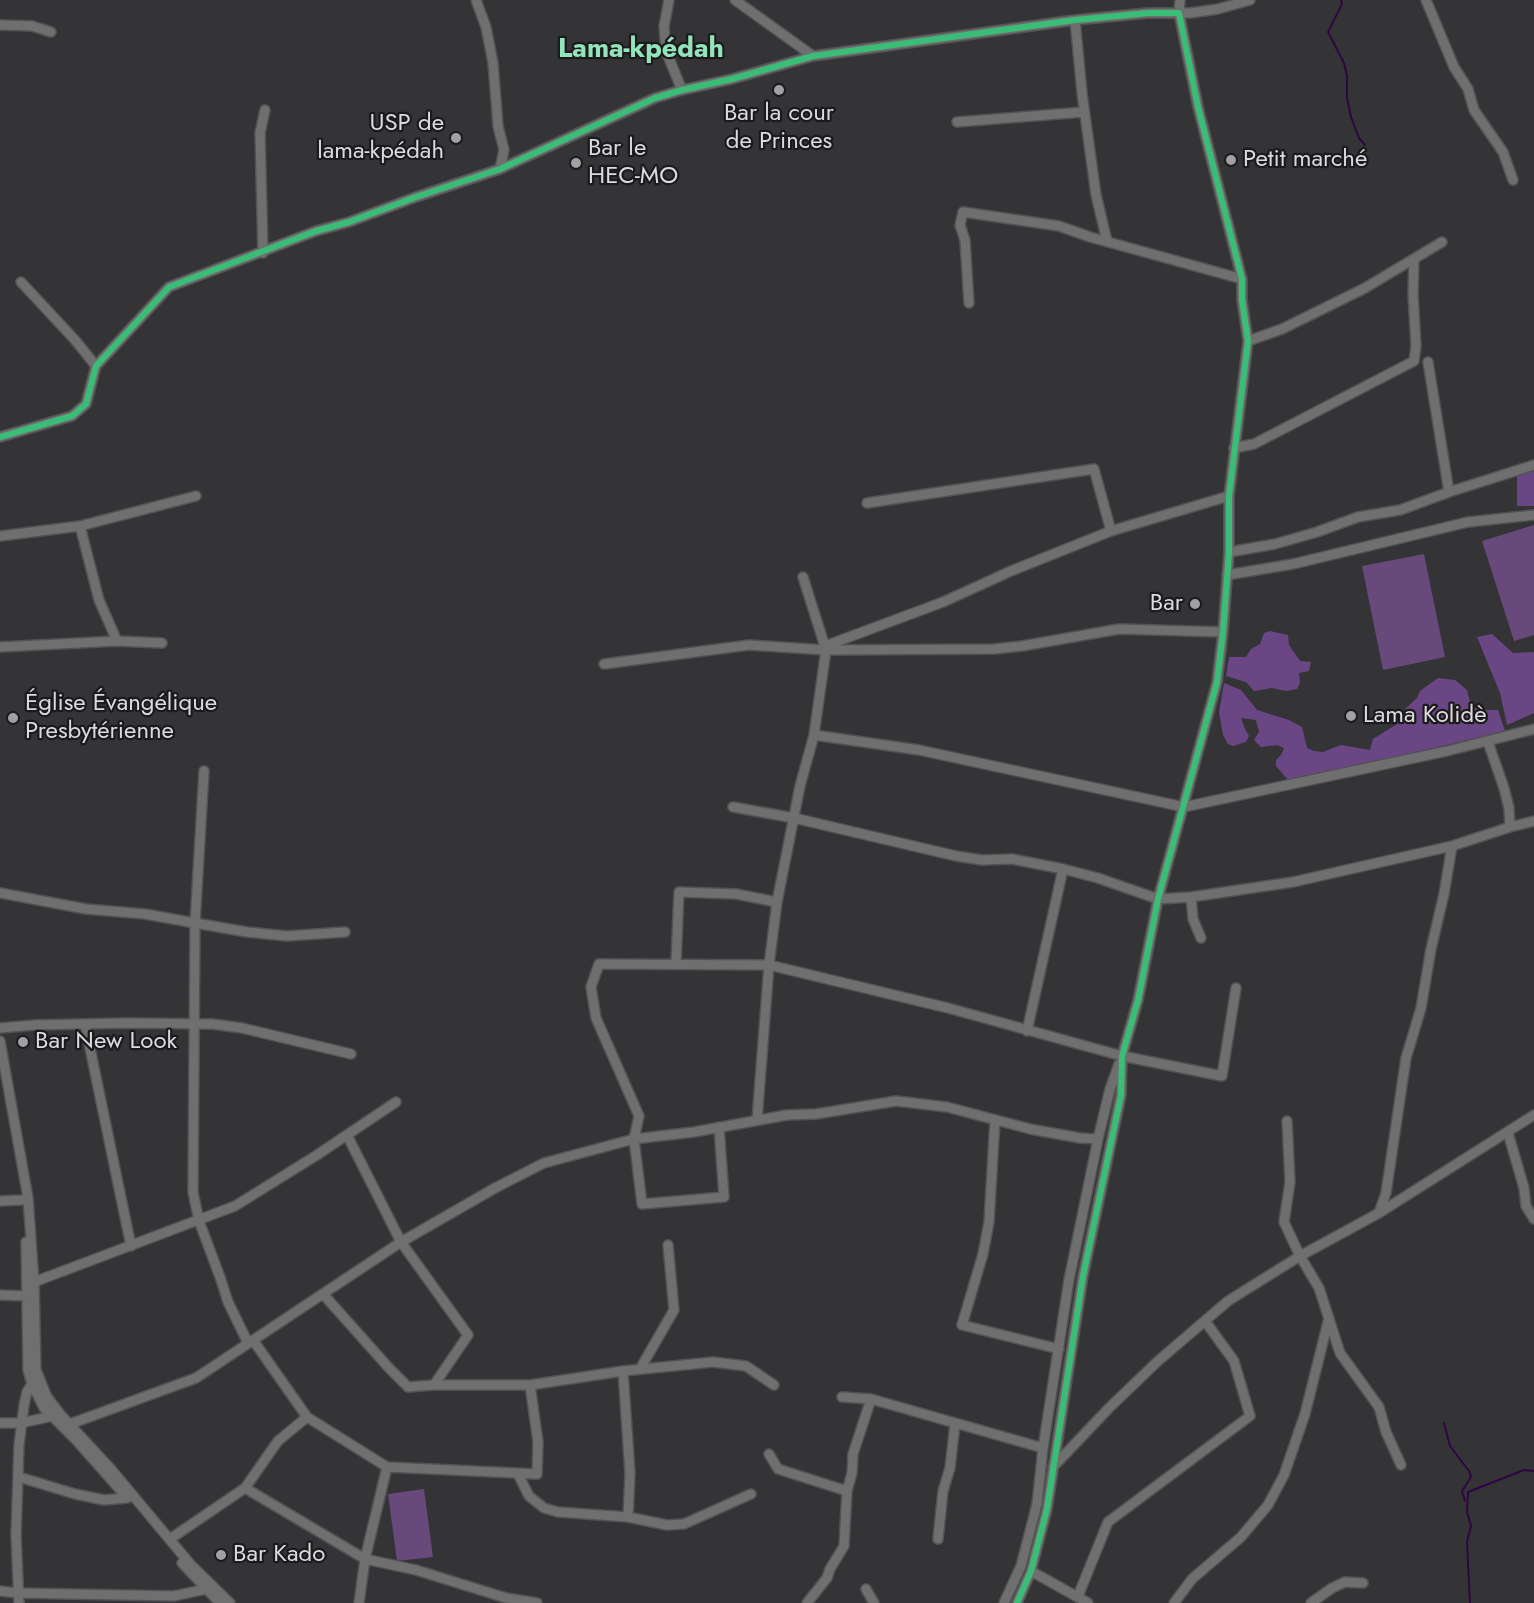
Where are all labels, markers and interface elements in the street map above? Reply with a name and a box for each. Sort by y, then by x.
district label: Lama-kpédah [558,34,724,66]
marker: Bar la cour de Princes [772,83,786,97]
place label: Bar la cour de Princes [724,100,834,156]
place label: USP de lama-kpédah [317,110,444,166]
marker: USP de lama-kpédah [449,131,463,145]
place label: Bar le HEC-MO [588,135,678,191]
place label: Petit marché [1243,146,1367,174]
marker: Petit marché [1224,153,1238,167]
marker: Bar le HEC-MO [569,156,583,170]
place label: Bar [1150,590,1183,618]
marker: Bar [1188,597,1202,611]
place label: Église Évangélique Presbytérienne [25,690,217,746]
place label: Lama Kolidè [1363,702,1487,730]
marker: Lama Kolidè [1344,709,1358,723]
marker: Église Évangélique Presbytérienne [6,711,20,725]
place label: Bar New Look [35,1028,177,1056]
marker: Bar New Look [16,1035,30,1049]
place label: Bar Kado [233,1541,325,1569]
marker: Bar Kado [214,1548,228,1562]

